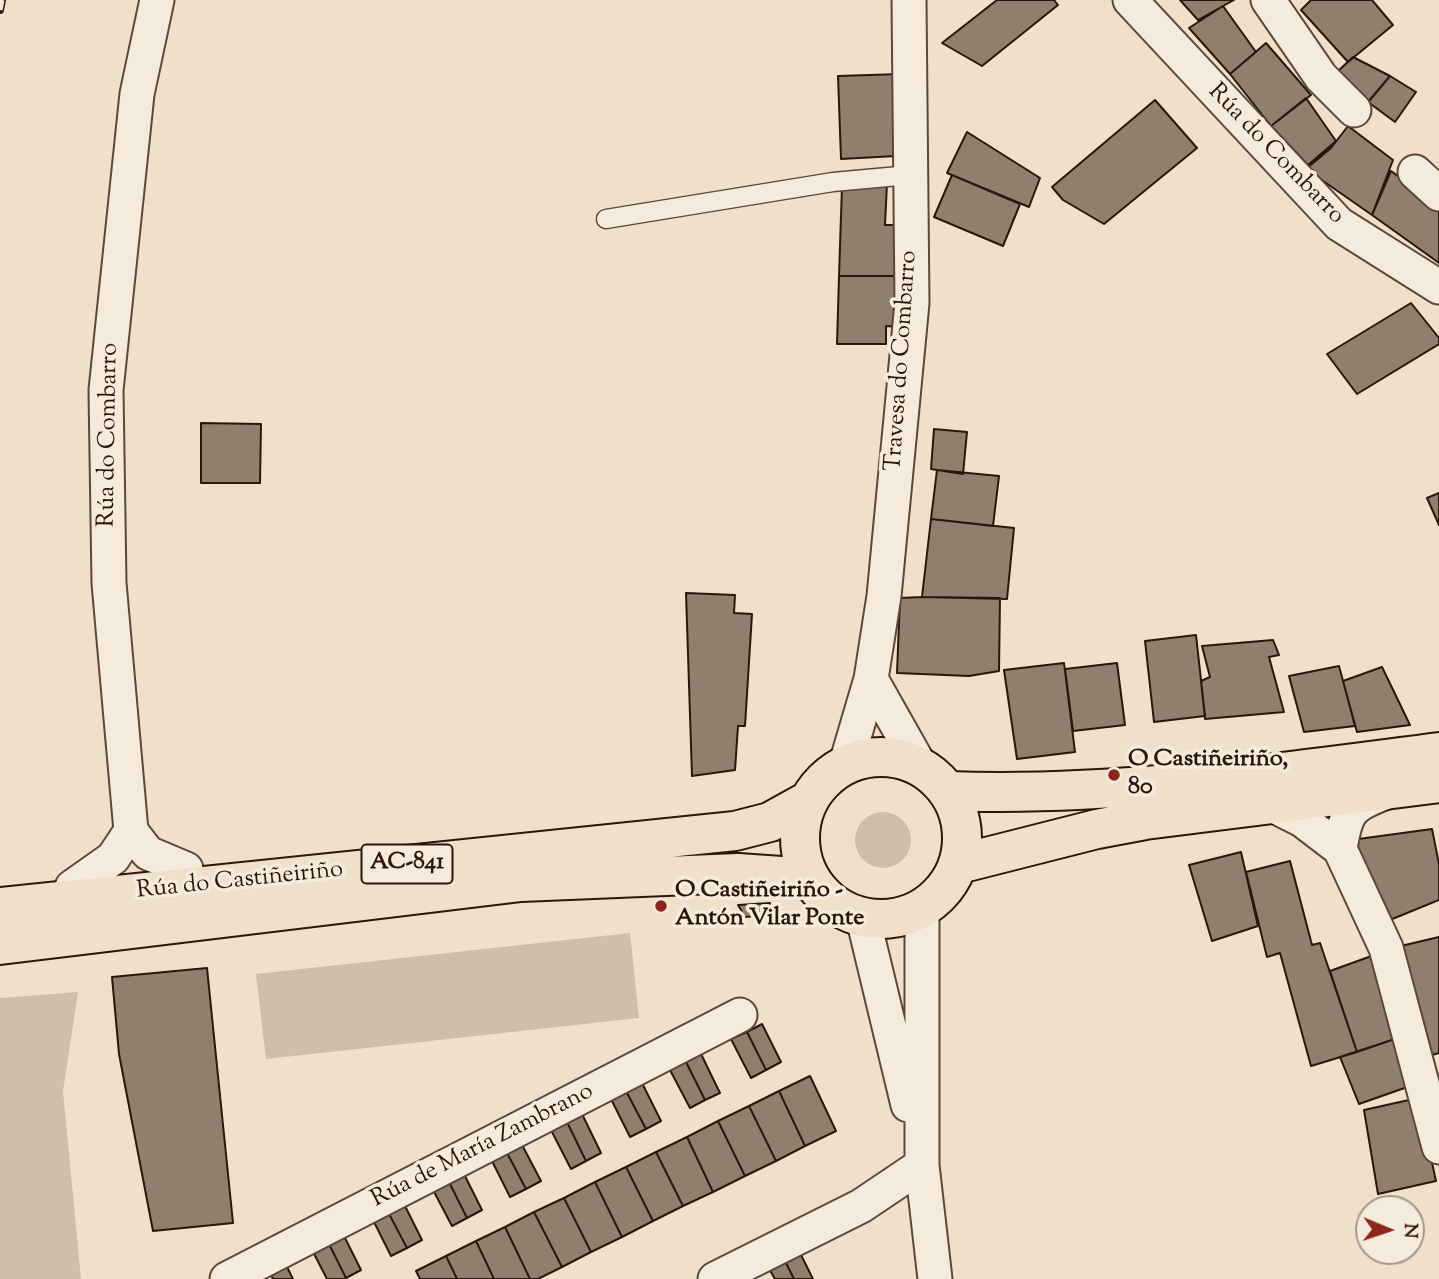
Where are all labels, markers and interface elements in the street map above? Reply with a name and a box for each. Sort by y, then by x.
street label: Rúa do Combarro [1201,79,1349,231]
street label: Travesa do Combarro [881,250,925,472]
street label: Rúa do Combarro [94,343,126,527]
place label: O Castiñeiriño, 80 [1128,747,1288,803]
marker: O Castiñeiriño, 80 [1106,767,1122,783]
road number: AC-841 [362,844,452,884]
street label: Rúa do Castiñeiriño [135,857,345,907]
place label: O Castiñeiriño - Antón Vilar Ponte [675,878,864,934]
marker: O Castiñeiriño - Antón Vilar Ponte [653,898,669,914]
street label: Rúa de María Zambrano [367,1078,599,1216]
north arrow [1355,1195,1425,1265]
text: N [1396,1223,1423,1239]

